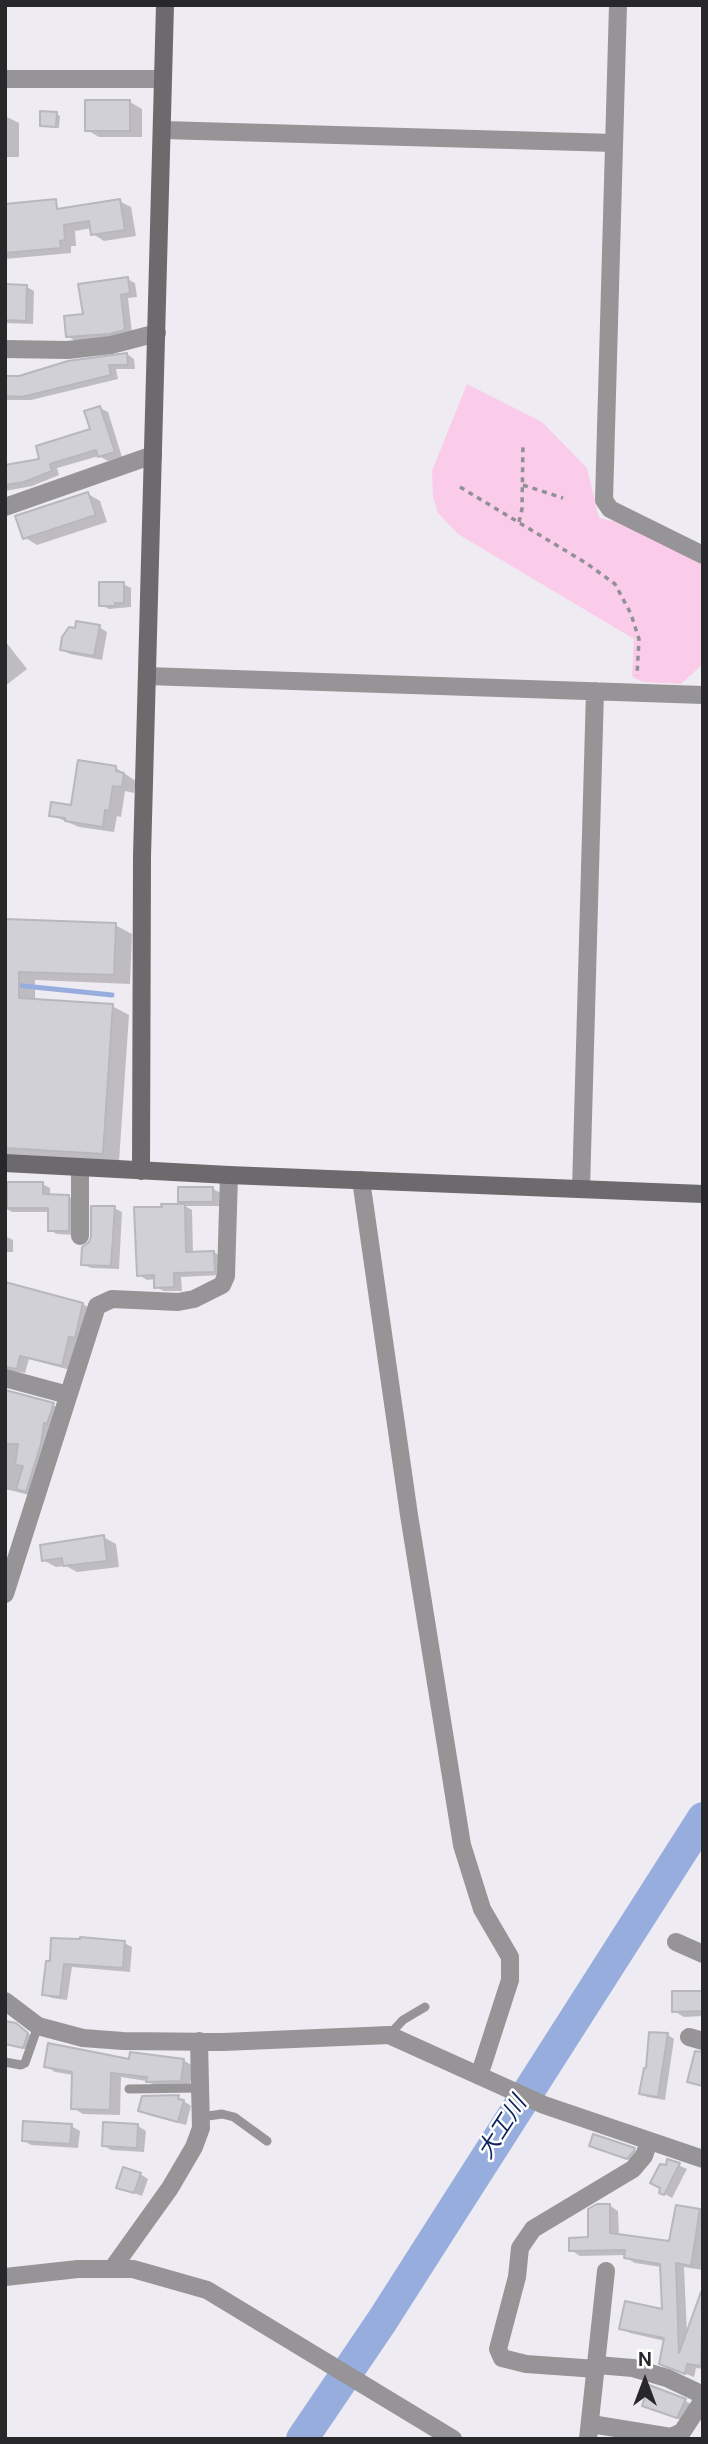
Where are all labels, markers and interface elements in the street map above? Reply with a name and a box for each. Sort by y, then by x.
water label: 大工川 [473,2092,533,2164]
north arrow [610,2346,680,2416]
text: N [638,2347,652,2372]

